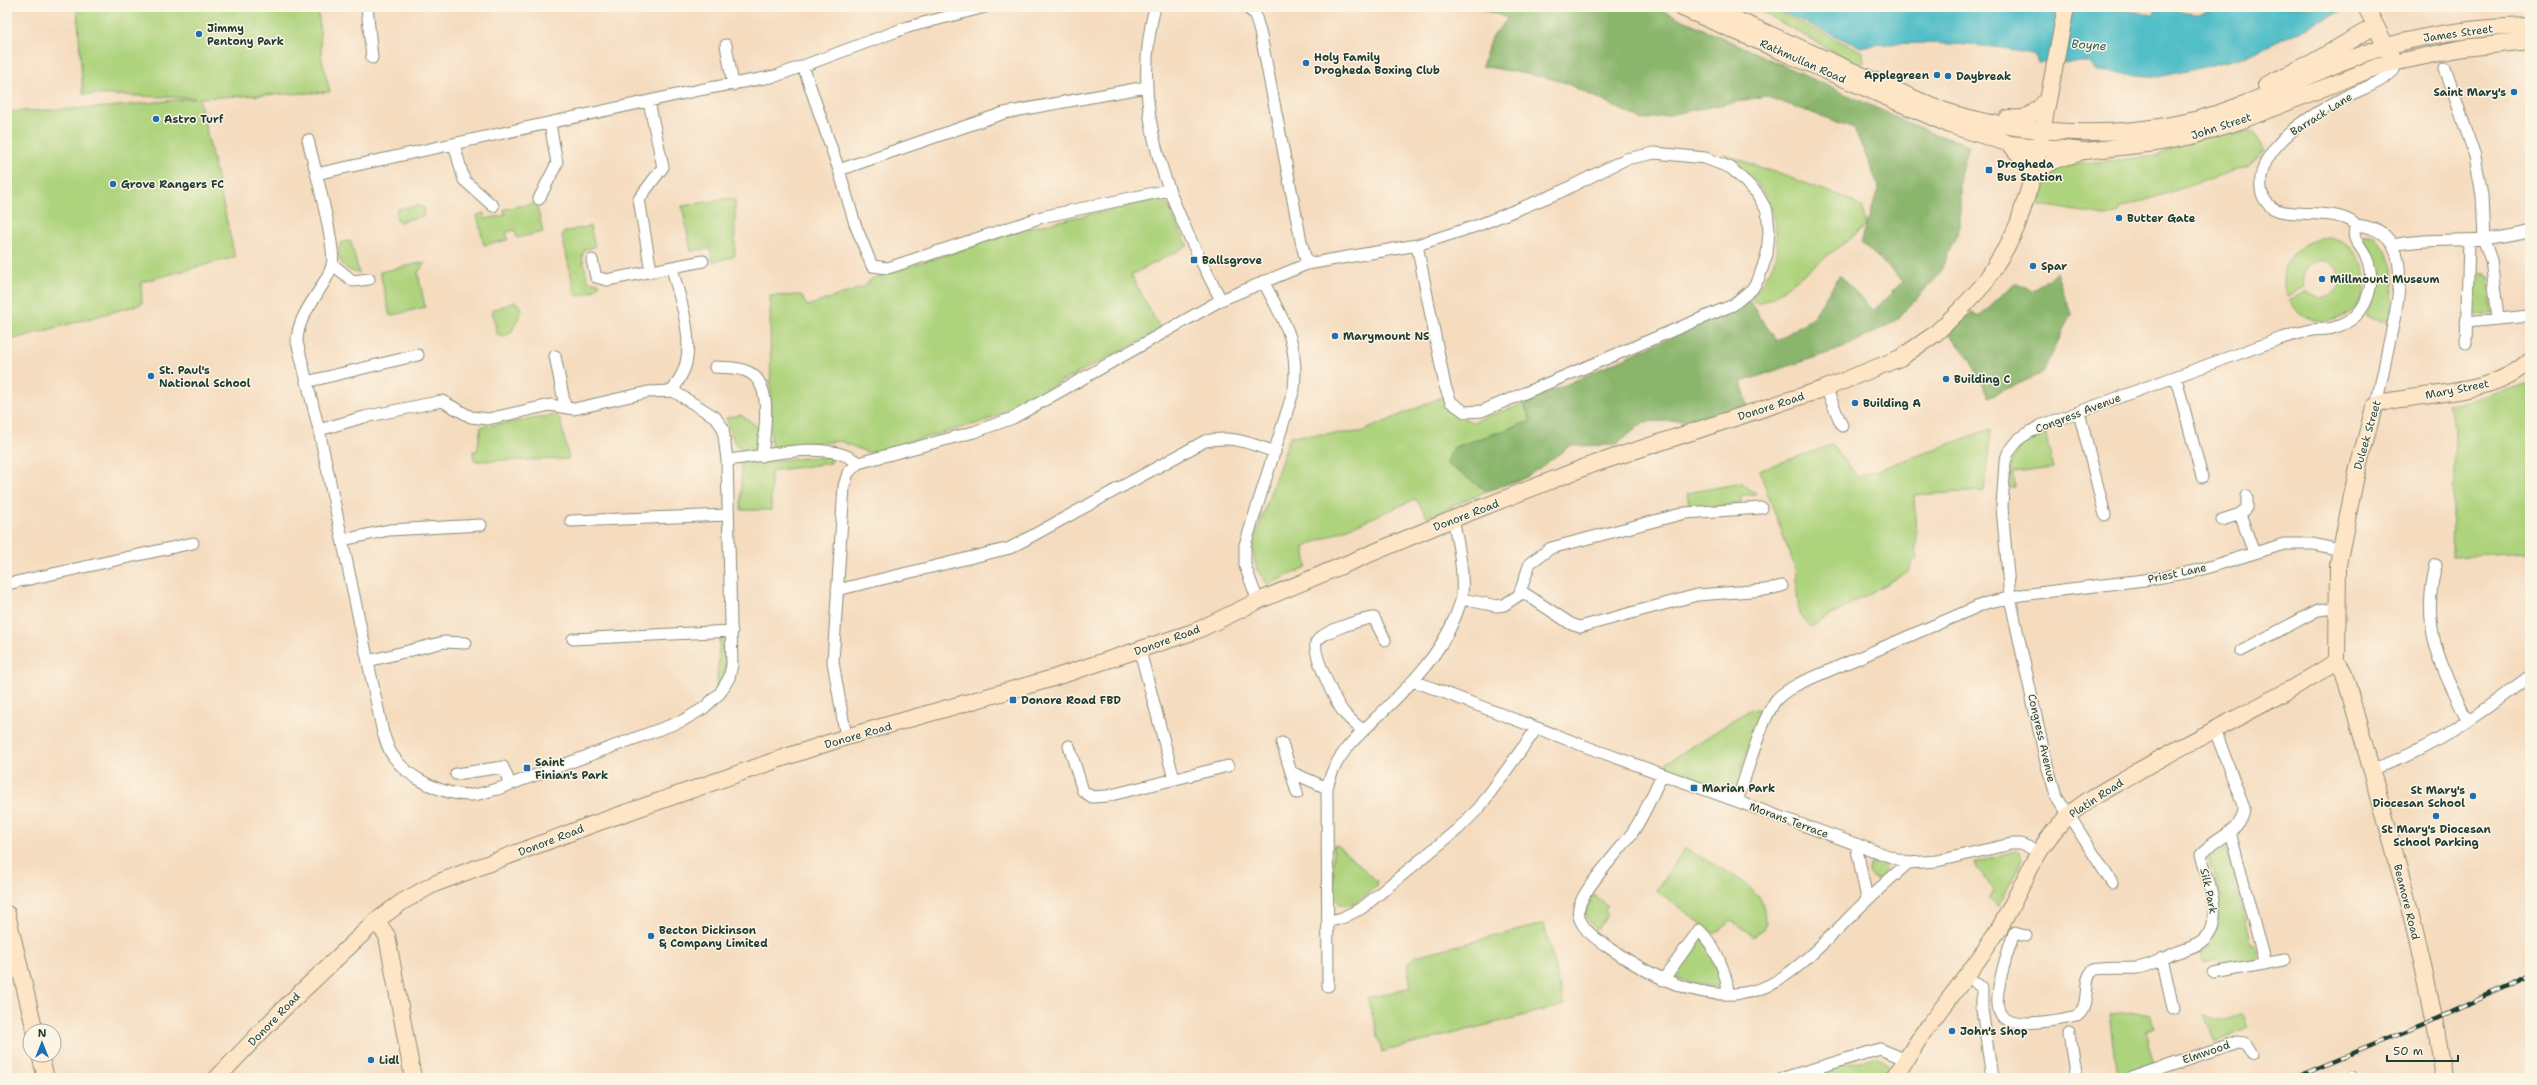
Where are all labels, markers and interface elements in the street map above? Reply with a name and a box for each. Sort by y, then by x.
place label: Jimmy Pentony Park [207,21,284,49]
street label: James Street [2422,21,2494,46]
marker: Jimmy Pentony Park [194,29,204,39]
street label: Rathmullan Road [1757,36,1848,87]
water label: Boyne [2071,36,2107,54]
place label: Holy Family Drogheda Boxing Club [1314,50,1440,78]
marker: Holy Family Drogheda Boxing Club [1301,58,1311,68]
place label: Applegreen [1864,68,1930,83]
place label: Daybreak [1956,69,2011,84]
marker: Applegreen [1932,70,1942,80]
marker: Daybreak [1943,71,1953,81]
place label: Saint Mary's [2434,85,2506,100]
marker: Saint Mary's [2509,87,2519,97]
street label: Barrack Lane [2287,89,2355,139]
street label: John Street [2189,110,2253,143]
place label: Astro Turf [164,112,224,127]
marker: Astro Turf [151,114,161,124]
place label: Drogheda Bus Station [1997,157,2063,185]
marker: Drogheda Bus Station [1984,165,1994,175]
place label: Grove Rangers FC [121,177,224,192]
marker: Grove Rangers FC [108,179,118,189]
place label: Butter Gate [2127,211,2196,226]
marker: Butter Gate [2114,213,2124,223]
place label: Ballsgrove [1202,253,1262,268]
marker: Ballsgrove [1189,255,1199,265]
place label: Spar [2041,259,2067,274]
marker: Spar [2028,261,2038,271]
place label: Millmount Museum [2330,272,2439,287]
marker: Millmount Museum [2317,274,2327,284]
place label: Marymount NS [1343,329,1429,344]
marker: Marymount NS [1330,331,1340,341]
place label: St. Paul's National School [159,363,251,391]
marker: St. Paul's National School [146,371,156,381]
place label: Building C [1954,372,2011,387]
marker: Building C [1941,374,1951,384]
street label: Mary Street [2424,376,2490,403]
street label: Donore Road [1736,389,1806,424]
street label: Congress Avenue [2033,390,2123,437]
place label: Building A [1863,396,1922,411]
marker: Building A [1850,398,1860,408]
street label: Duleek Street [2350,398,2385,472]
street label: Donore Road [1431,496,1501,535]
street label: Priest Lane [2146,560,2208,587]
street label: Donore Road [1132,622,1202,659]
street label: Congress Avenue [2024,692,2059,784]
place label: Donore Road FBD [1021,693,1121,708]
marker: Donore Road FBD [1008,695,1018,705]
street label: Donore Road [823,719,893,752]
place label: Saint Finian's Park [535,755,608,783]
marker: Saint Finian's Park [522,763,532,773]
street label: Platin Road [2066,775,2126,822]
place label: Marian Park [1702,781,1775,796]
marker: Marian Park [1689,783,1699,793]
place label: St Mary's Diocesan School [2373,783,2465,811]
marker: St Mary's Diocesan School [2468,791,2478,801]
street label: Morans Terrace [1747,799,1831,842]
marker: St Mary's Diocesan School Parking [2431,811,2441,821]
street label: Donore Road [516,821,586,860]
place label: St Mary's Diocesan School Parking [2381,822,2491,850]
street label: Beamore Road [2390,863,2423,942]
street label: Silk Park [2196,867,2221,915]
place label: Becton Dickinson & Company Limited [659,923,768,951]
marker: Becton Dickinson & Company Limited [646,931,656,941]
street label: Donore Road [245,989,304,1049]
north arrow [22,1023,62,1063]
place label: John's Shop [1960,1024,2028,1039]
text: N [38,1026,47,1041]
marker: John's Shop [1947,1026,1957,1036]
street label: Elmwood [2181,1037,2232,1068]
scale bar [2387,1037,2458,1063]
text: 50 m [2393,1043,2423,1059]
place label: Lidl [379,1053,400,1068]
marker: Lidl [366,1055,376,1065]

